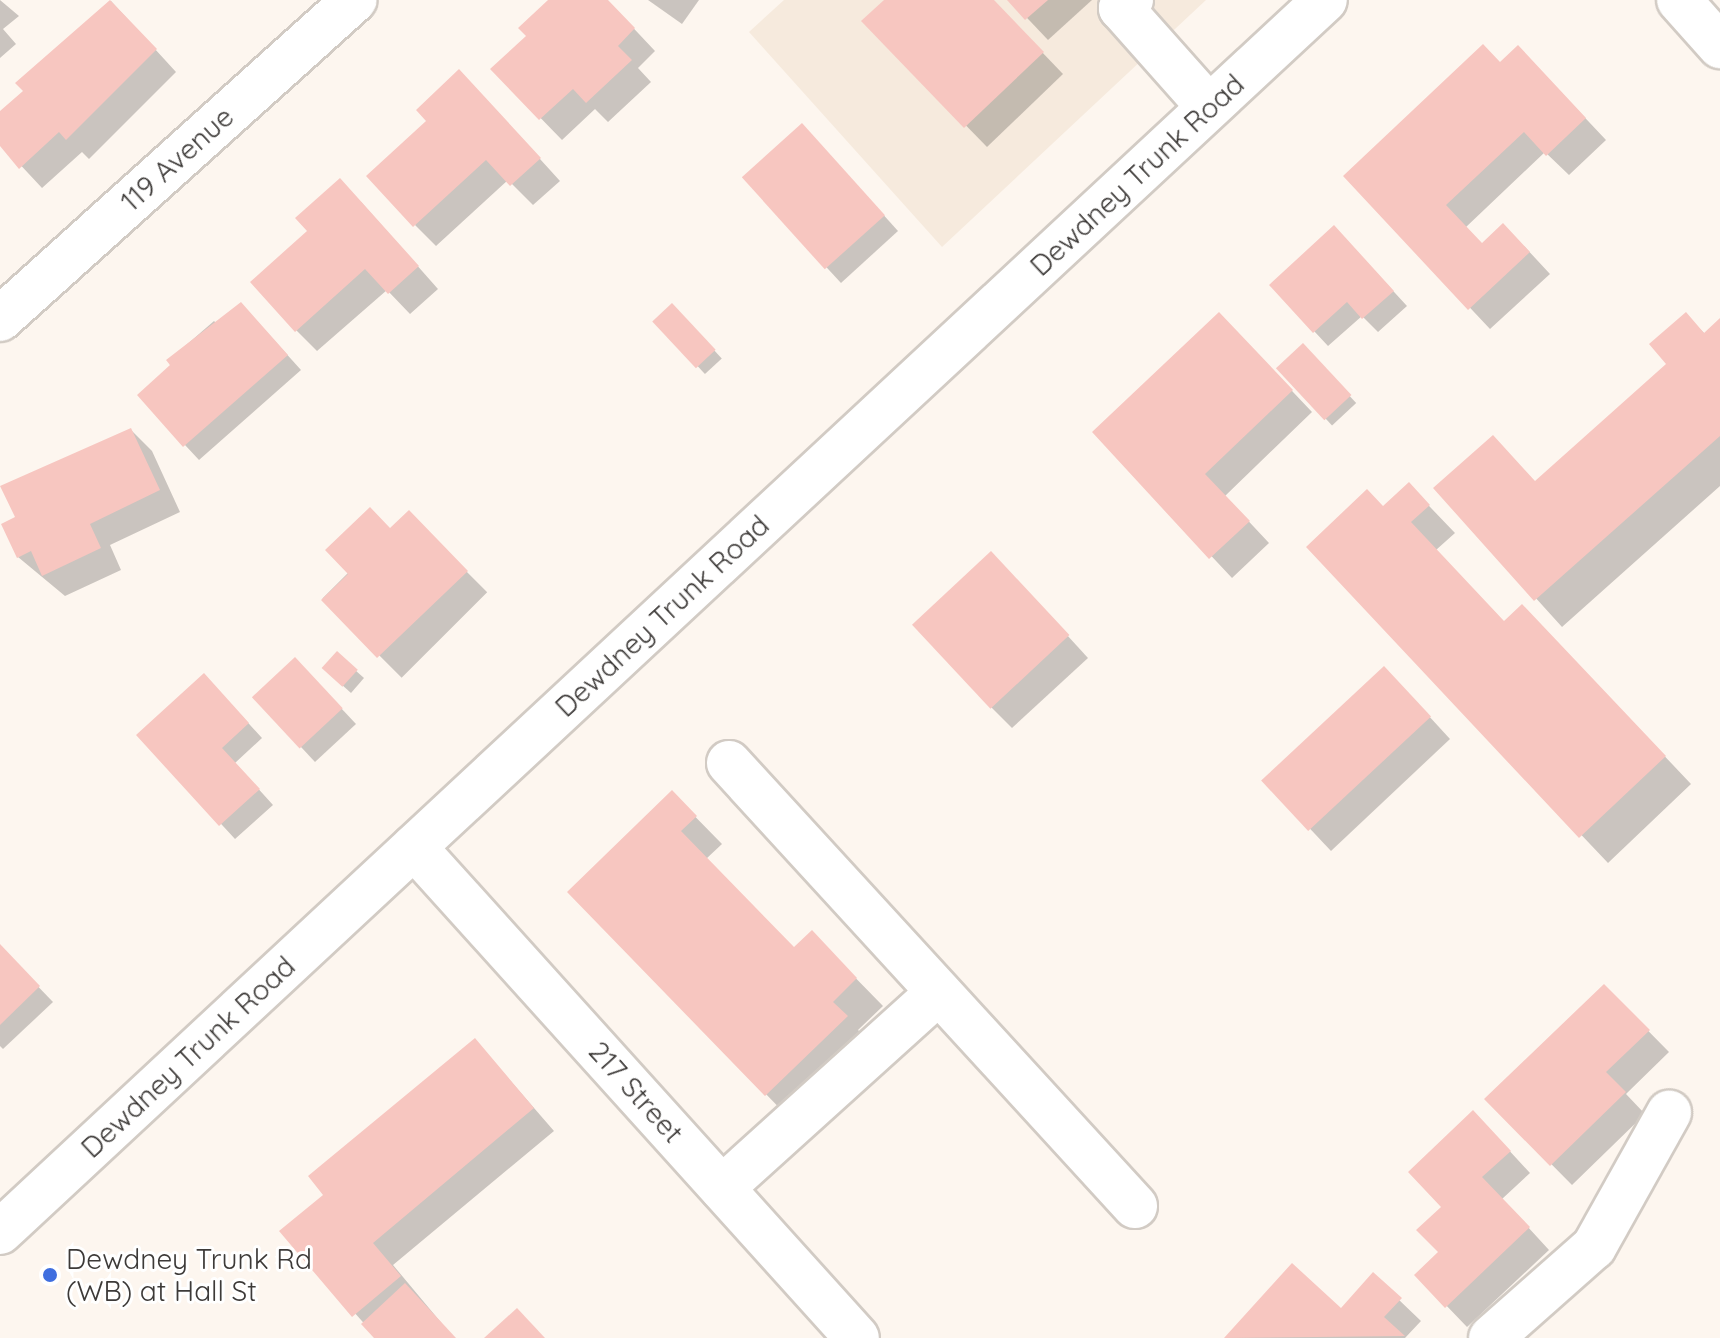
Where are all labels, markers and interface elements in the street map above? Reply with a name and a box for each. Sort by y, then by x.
street label: Dewdney Trunk Road [1023,67,1251,283]
street label: 119 Avenue [114,100,240,218]
street label: Dewdney Trunk Road [548,508,776,724]
street label: Dewdney Trunk Road [74,949,302,1165]
street label: 217 Street [582,1035,690,1149]
place label: Dewdney Trunk Rd (WB) at Hall St [66,1242,312,1308]
marker: Dewdney Trunk Rd (WB) at Hall St [41,1266,59,1284]

